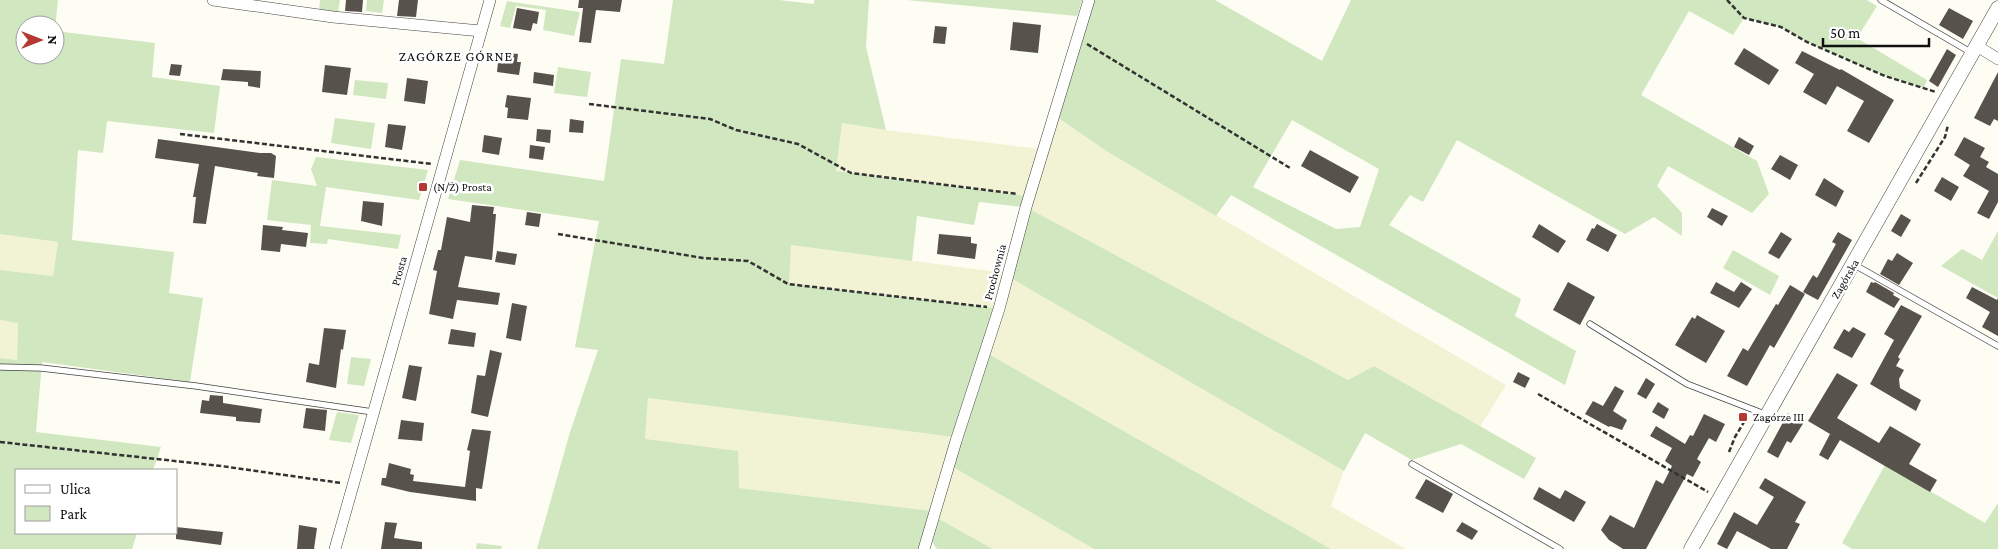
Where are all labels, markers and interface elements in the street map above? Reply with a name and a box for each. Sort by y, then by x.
north arrow [15,15,65,65]
scale bar [1823,15,1929,47]
text: 50 m [1830,25,1860,41]
text: N [45,35,61,45]
district label: ZAGÓRZE GÓRNE [399,48,513,64]
place label: (N/Ż) Prosta [433,180,492,194]
marker: (N/Ż) Prosta [417,181,429,193]
street label: Prochownia [981,242,1009,301]
street label: Prosta [388,254,410,287]
street label: Zagórska [1828,256,1862,301]
place label: Zagórze III [1753,410,1805,424]
marker: Zagórze III [1737,411,1749,423]
legend [15,469,178,534]
text: Ulica [60,481,91,497]
text: Park [60,506,87,522]

